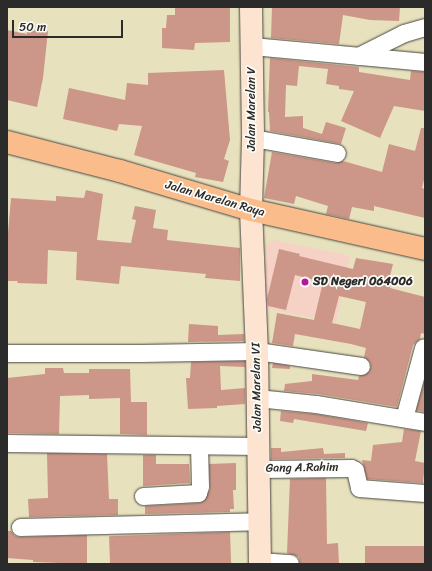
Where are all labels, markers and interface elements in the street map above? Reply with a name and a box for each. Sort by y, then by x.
scale bar [14,12,125,38]
text: 50 m [19,16,46,38]
street label: Jalan Marelan V [245,67,259,151]
street label: Jalan Marelan Raya [164,178,266,220]
place label: SD Negeri 064006 [313,275,413,289]
marker: SD Negeri 064006 [300,277,310,287]
street label: Jalan Marelan VI [249,343,265,431]
street label: Gang A.Rahim [265,460,339,476]

